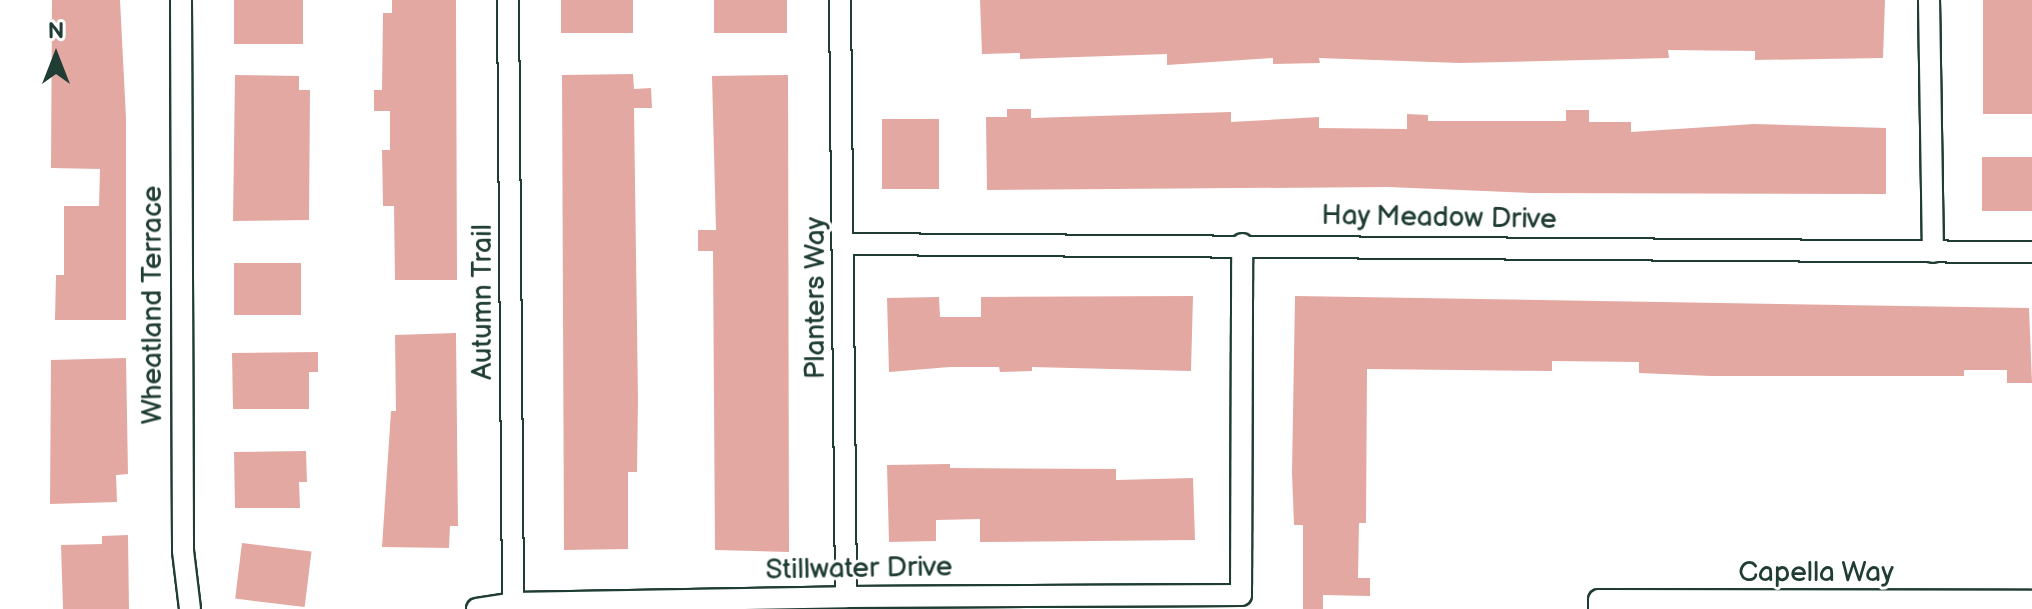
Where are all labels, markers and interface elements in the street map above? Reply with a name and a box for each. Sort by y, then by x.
north arrow [16,16,96,96]
text: N [48,18,64,45]
street label: Wheatland Terrace [136,185,170,425]
street label: Hay Meadow Drive [1320,199,1558,237]
street label: Planters Way [799,216,833,380]
street label: Autumn Trail [466,224,500,380]
street label: Stillwater Drive [765,551,953,587]
street label: Capella Way [1738,556,1894,590]

